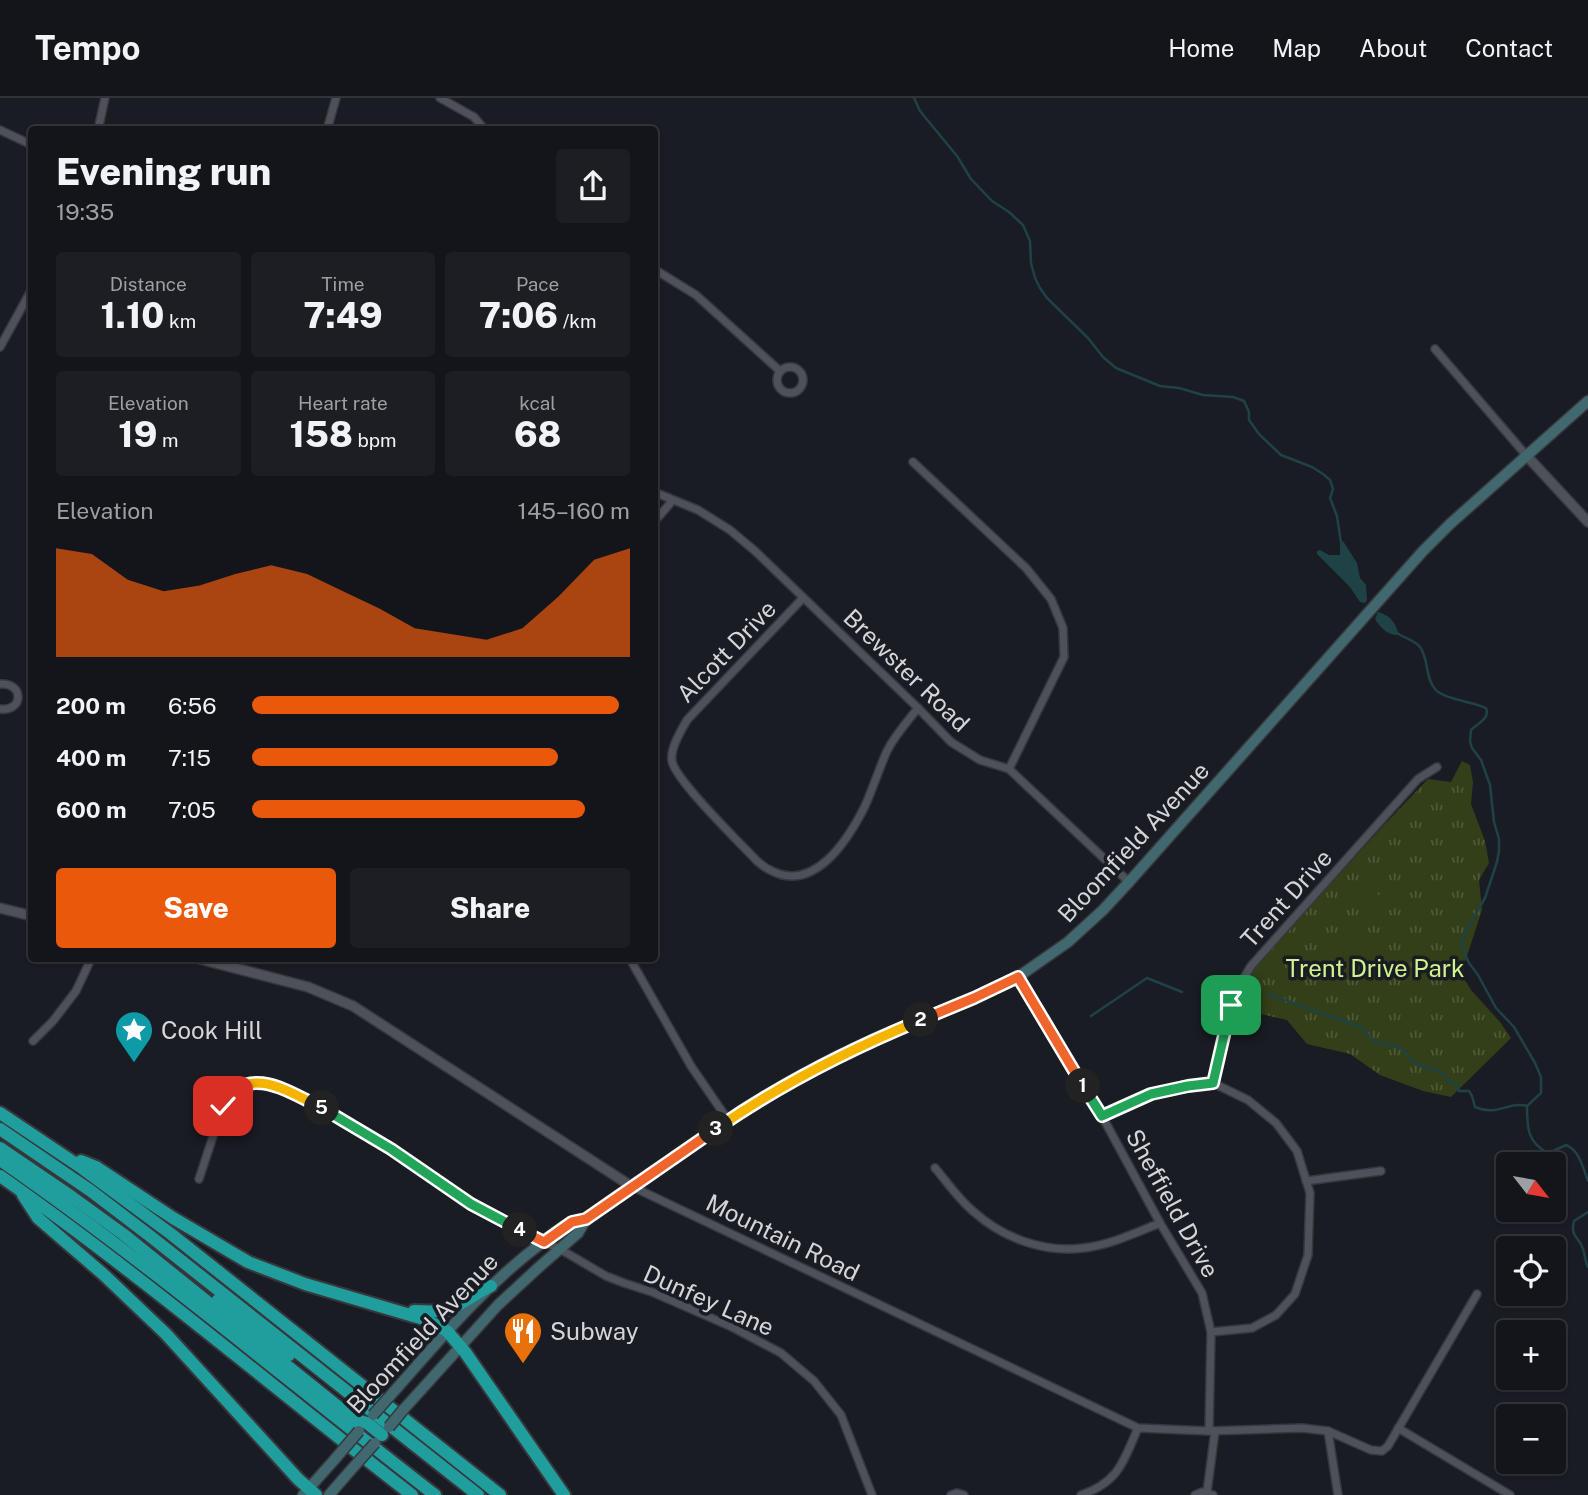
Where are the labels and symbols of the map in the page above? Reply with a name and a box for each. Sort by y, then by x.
street label: Alcott Drive [671,594,781,708]
street label: Brewster Road [838,603,976,737]
street label: Bloomfield Avenue [1052,756,1214,928]
street label: Trent Drive [1235,843,1337,953]
park label: Trent Drive Park [1285,954,1465,982]
pin [1201,975,1261,1035]
pin: 2 [904,1002,939,1038]
place icon: Cook Hill [113,1009,155,1064]
place label: Cook Hill [161,1016,263,1044]
pin: 1 [1066,1068,1100,1104]
pin [193,1076,253,1136]
pin: 5 [304,1090,340,1126]
pin: 3 [698,1112,734,1146]
street label: Sheffield Drive [1121,1124,1225,1282]
north arrow [1496,1152,1566,1222]
street label: Mountain Road [702,1188,864,1286]
pin: 4 [503,1212,538,1248]
street label: Bloomfield Avenue [341,1247,503,1419]
street label: Dunfey Lane [639,1259,779,1341]
restaurant icon: Subway [502,1310,544,1365]
place label: Subway [550,1317,639,1345]

